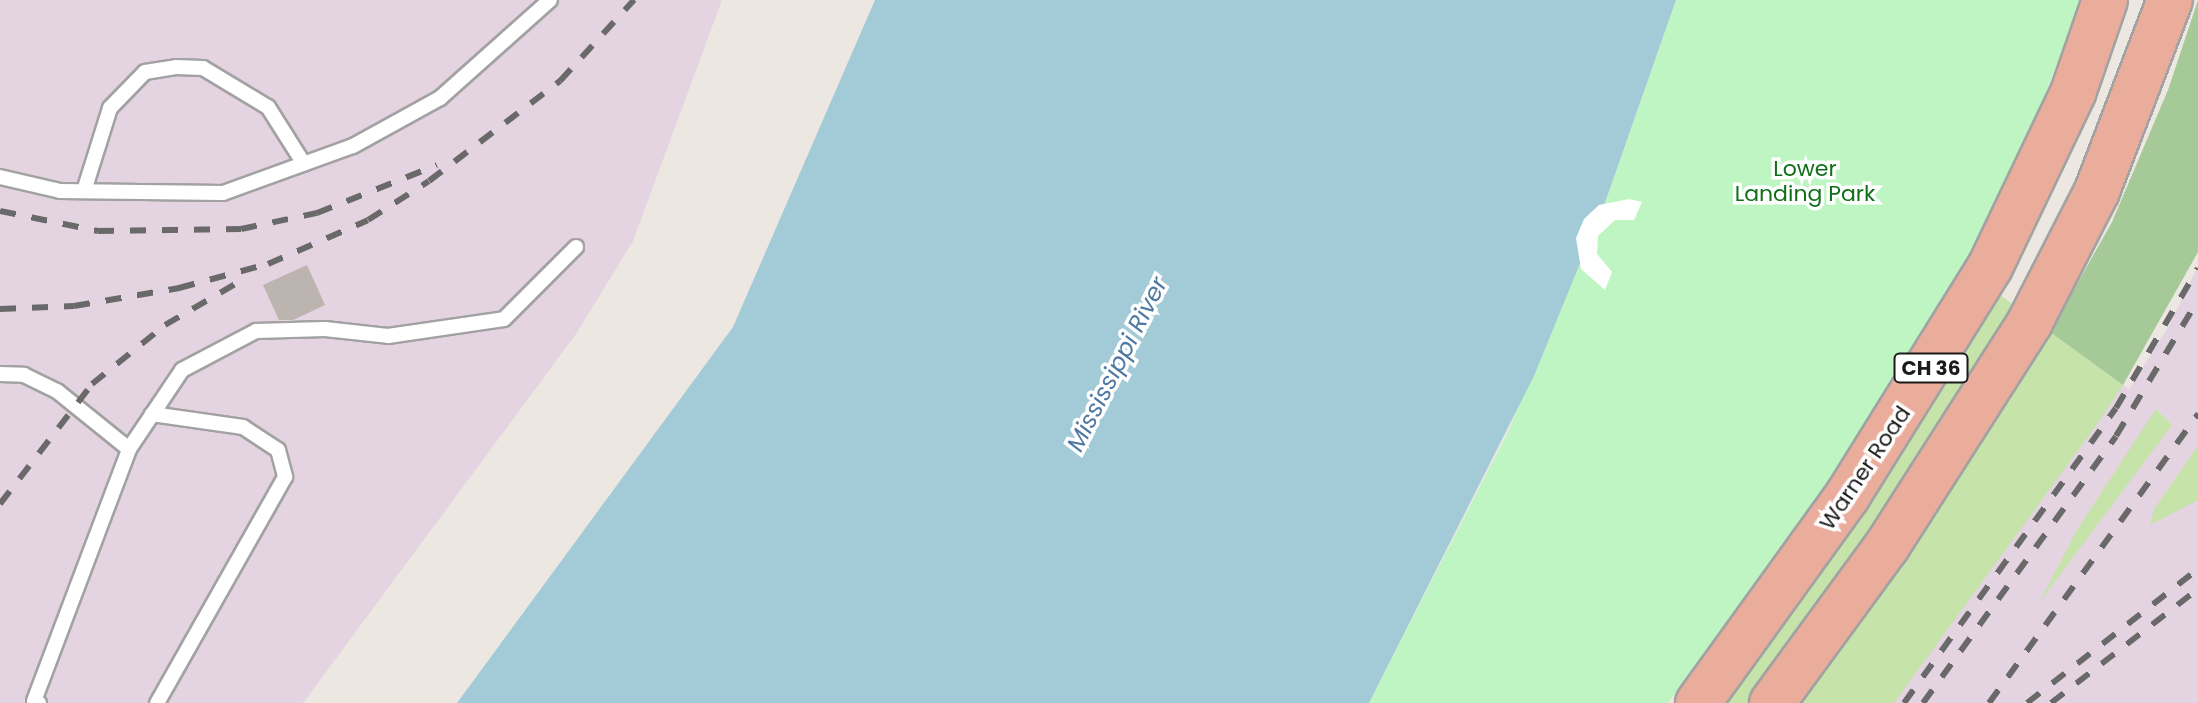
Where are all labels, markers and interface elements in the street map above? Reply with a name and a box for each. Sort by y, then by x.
park label: Lower Landing Park [1735,155,1875,206]
water label: Mississippi River [1061,272,1173,456]
road number: CH 36 [1893,352,1969,384]
street label: Warner Road [1814,401,1916,535]

